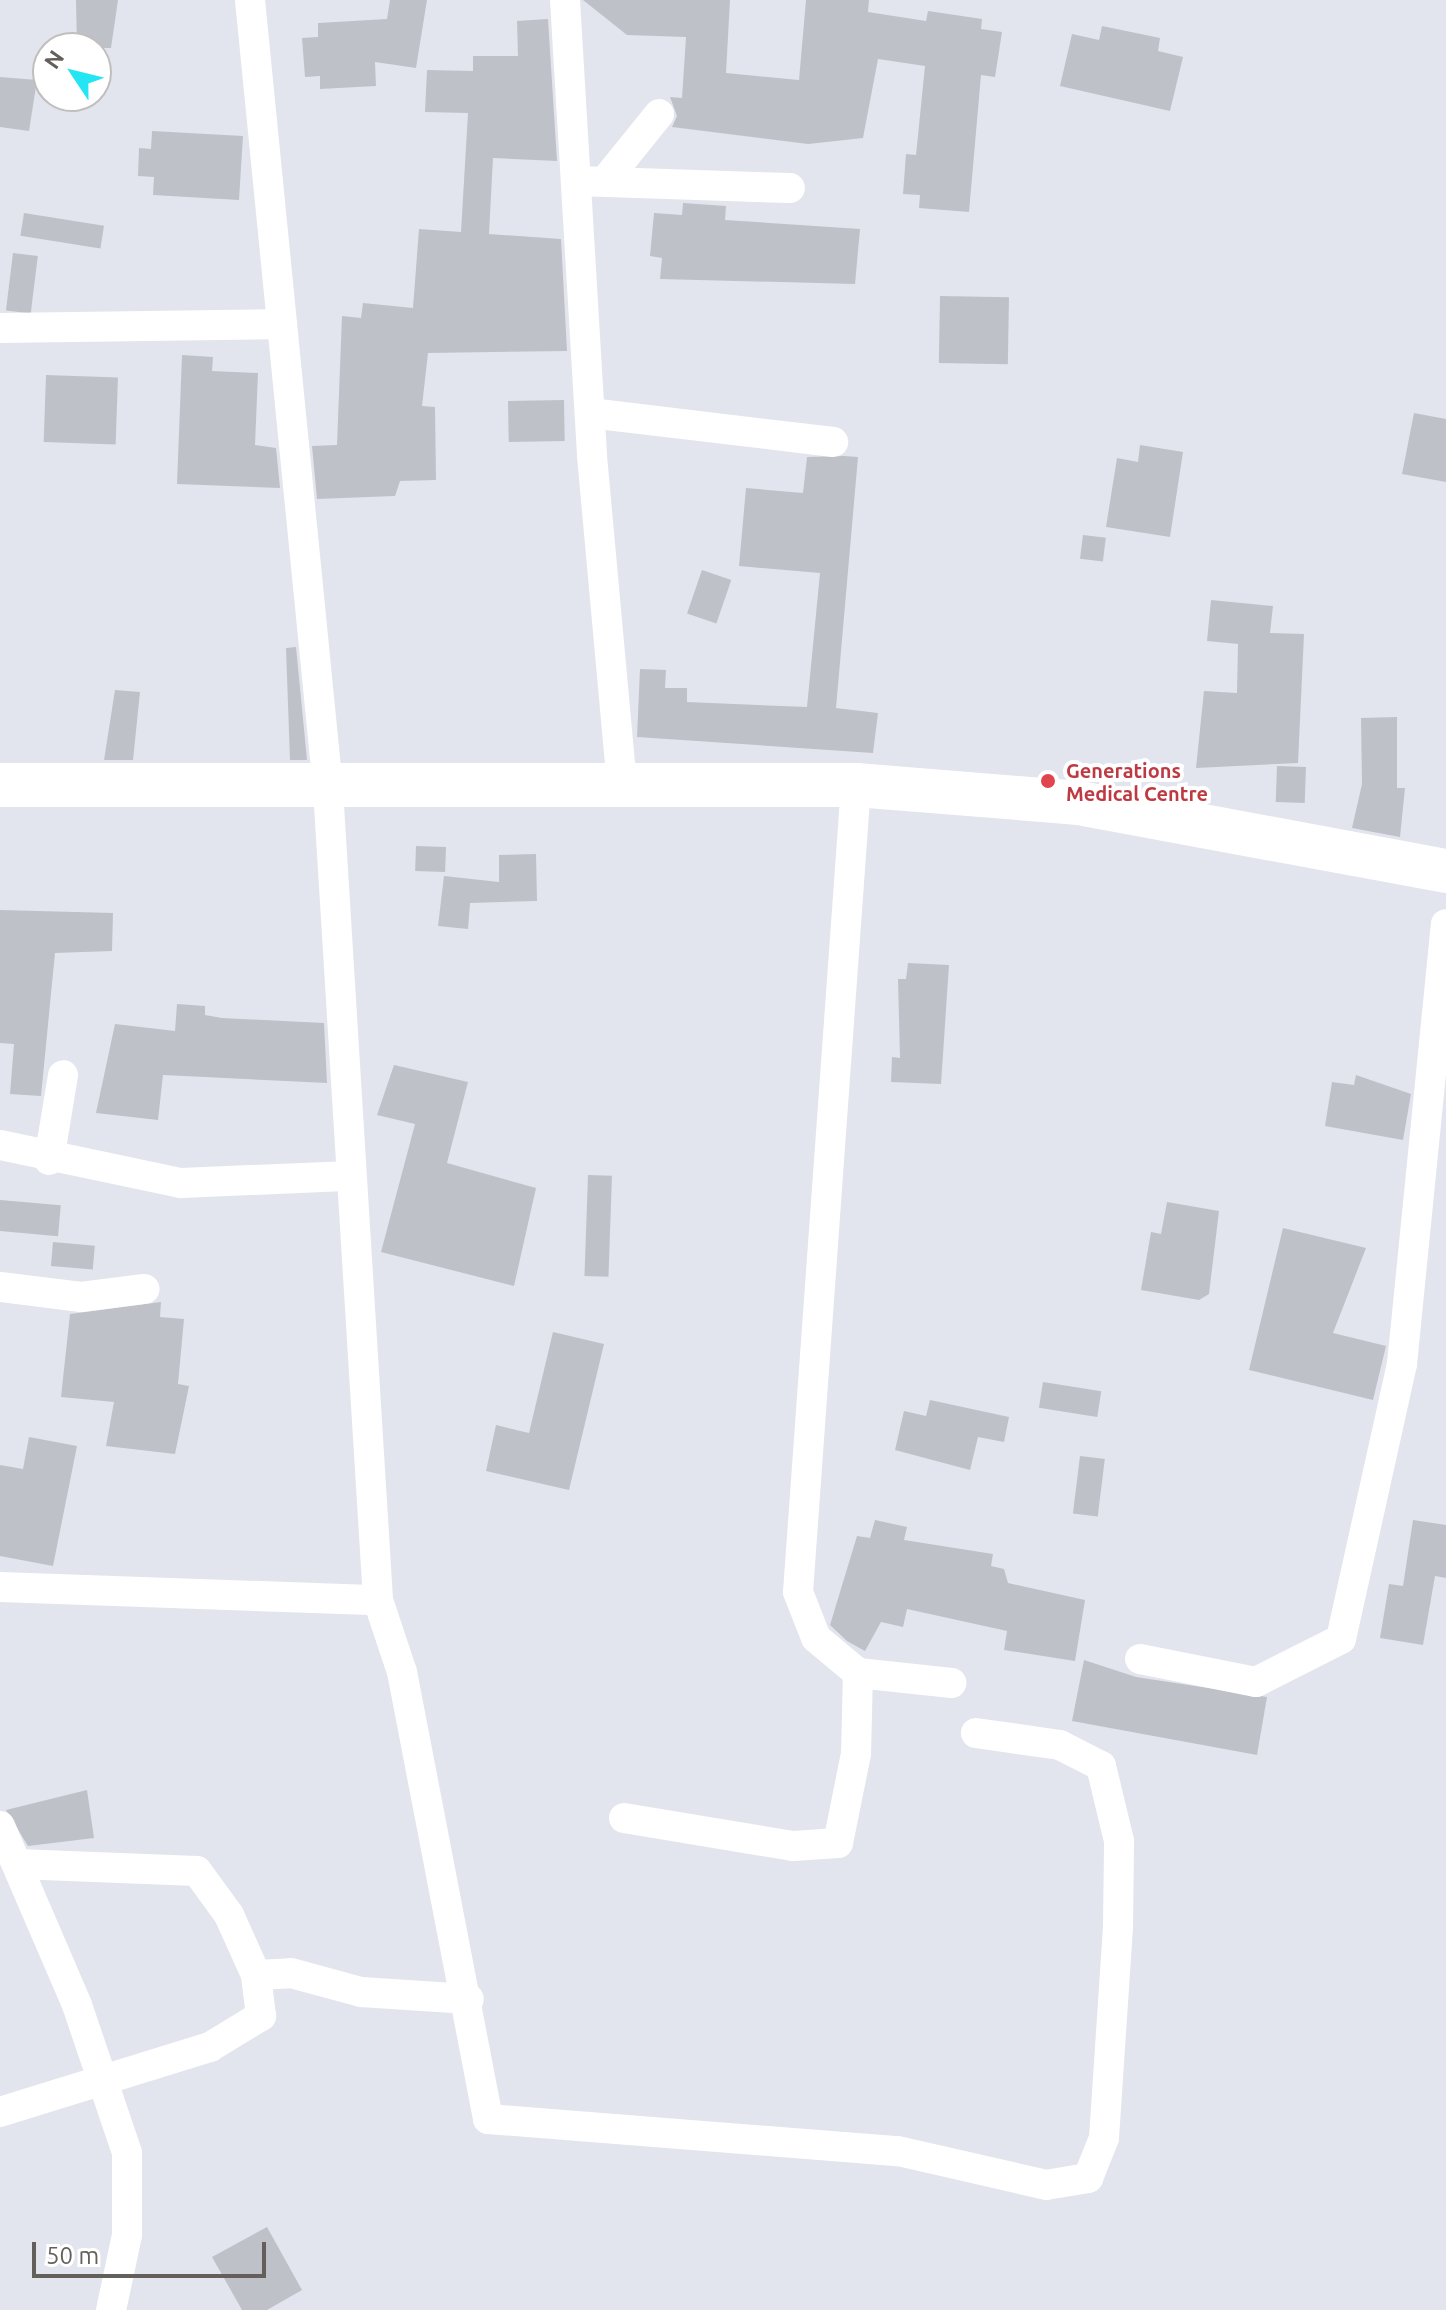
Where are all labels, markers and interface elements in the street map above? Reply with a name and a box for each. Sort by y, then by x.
north arrow [32,32,112,112]
text: N [39,45,69,73]
place label: Generations Medical Centre [1066,758,1208,805]
marker: Generations Medical Centre [1037,770,1059,792]
scale bar [36,2226,270,2276]
text: 50 m [46,2242,99,2269]

